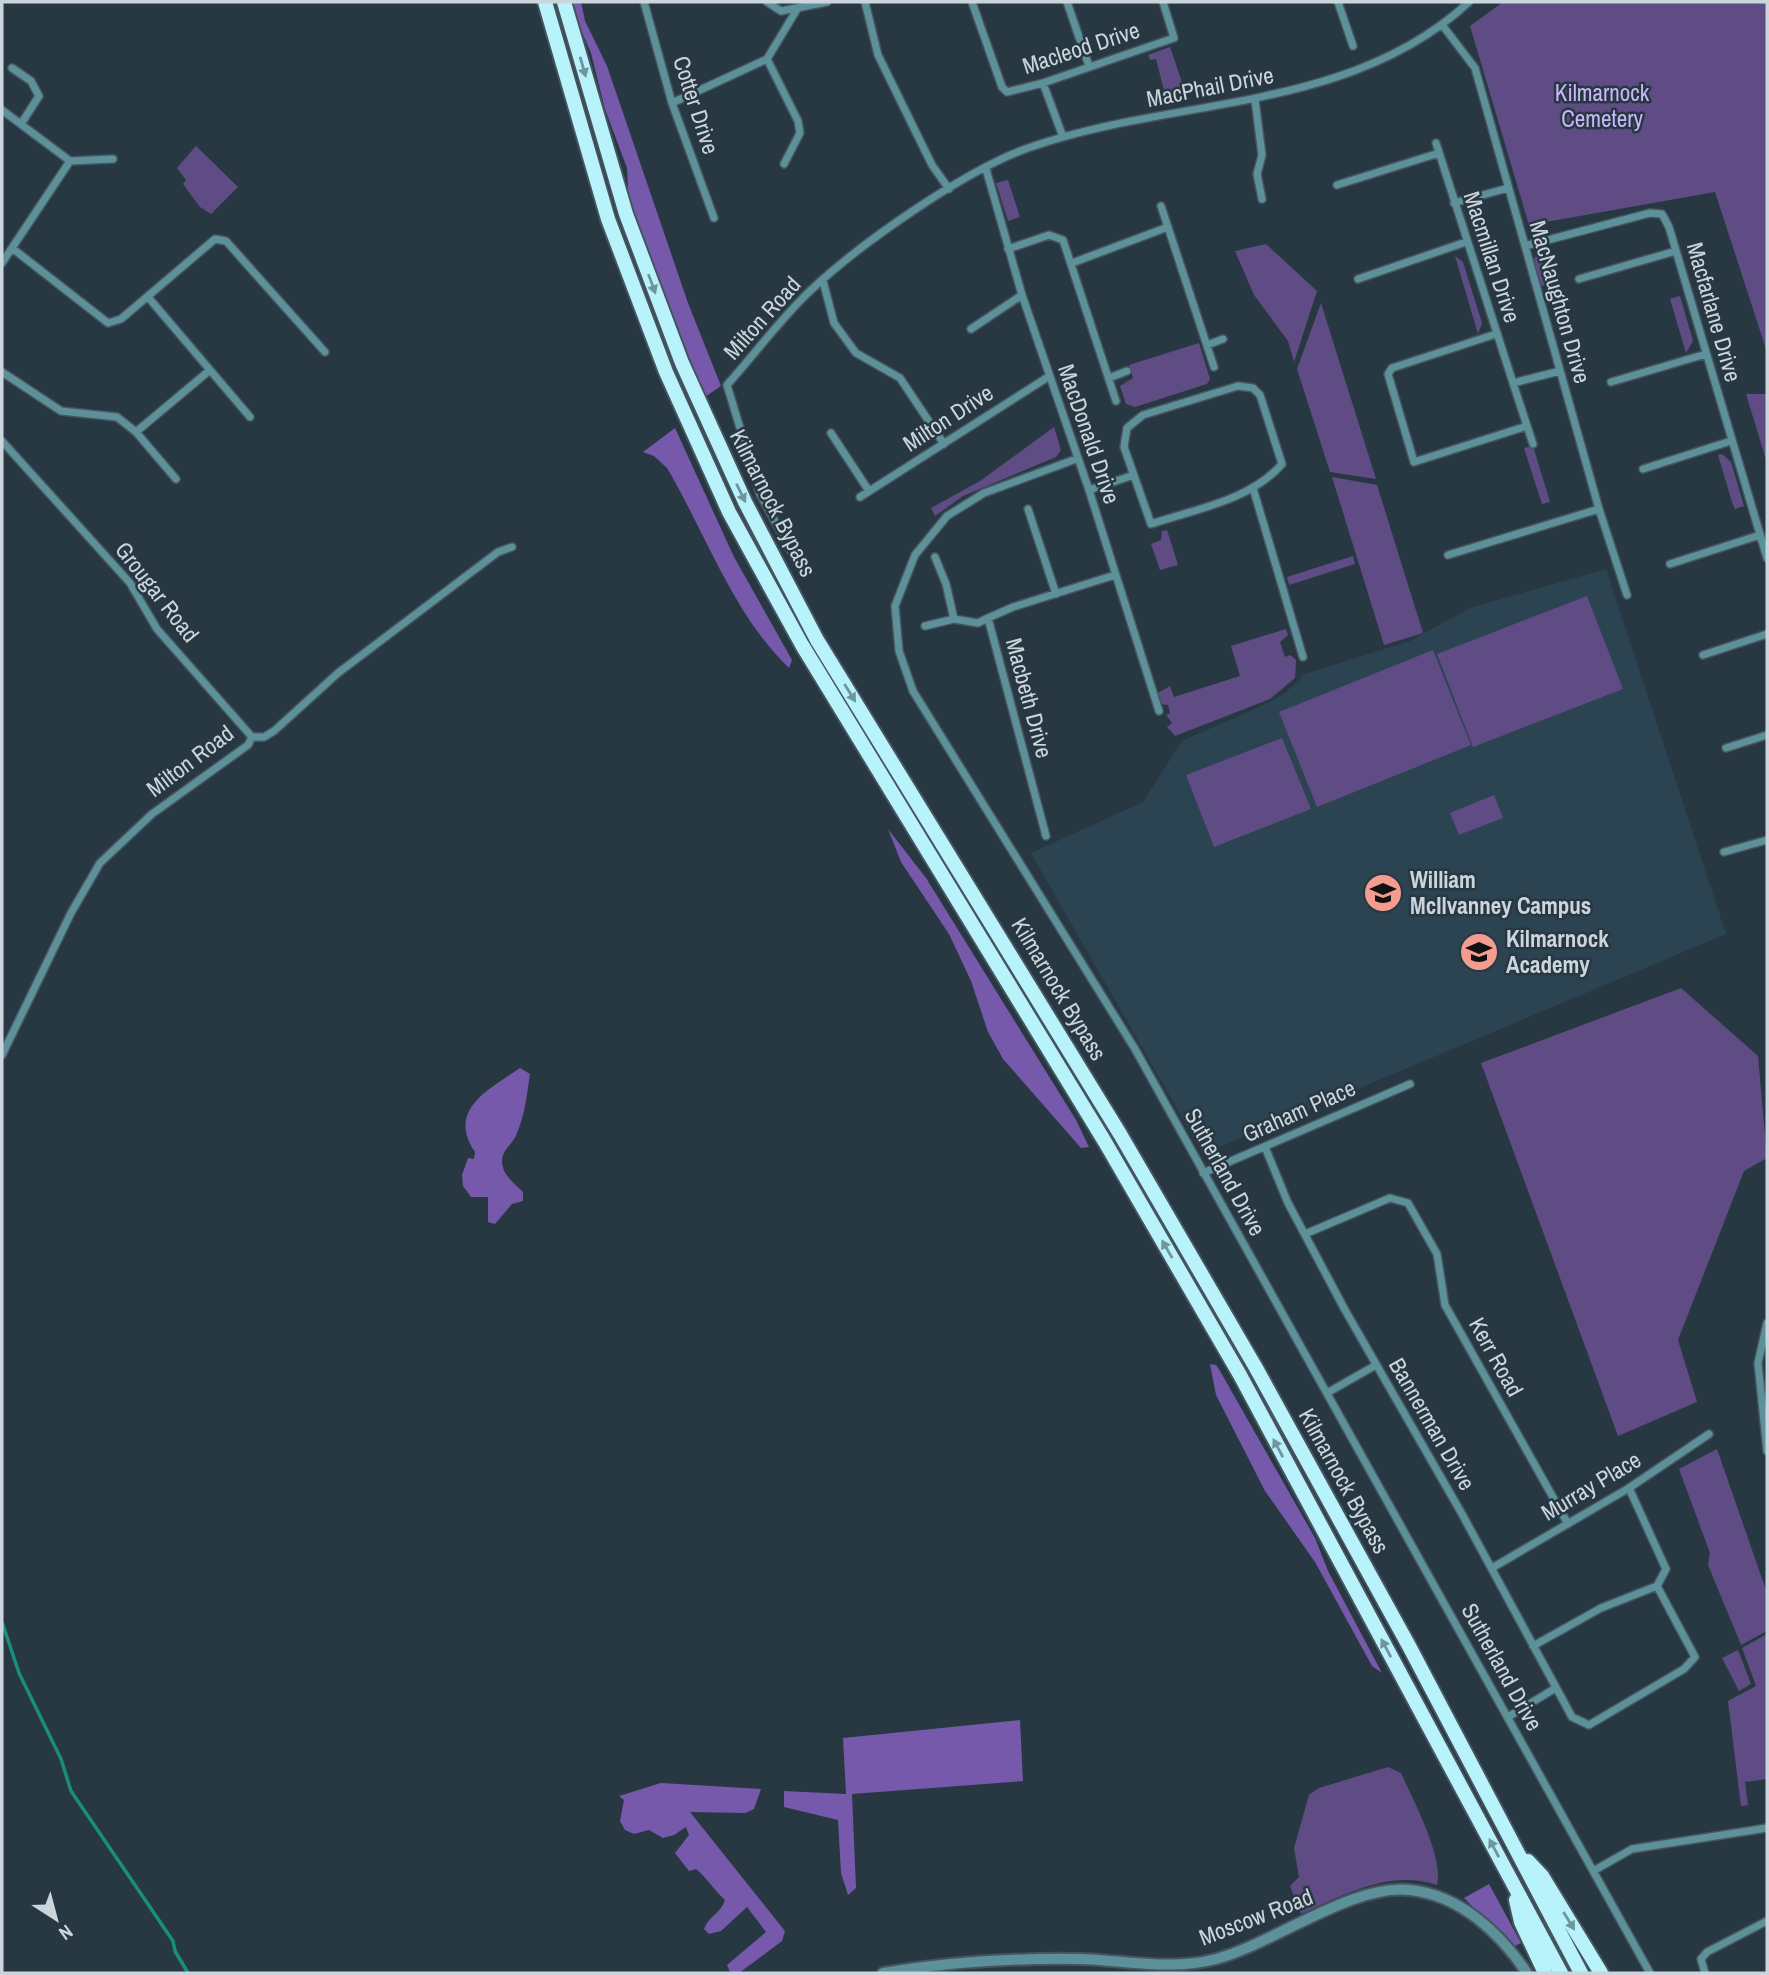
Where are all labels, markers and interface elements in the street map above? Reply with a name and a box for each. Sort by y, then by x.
street label: Macleod Drive [1018,14,1143,81]
street label: Cotter Drive [666,52,727,158]
one-way arrow [578,57,588,78]
street label: MacPhail Drive [1144,59,1276,114]
park label: Kilmarnock Cemetery [1555,77,1650,134]
street label: Macmillan Drive [1457,187,1528,326]
street label: MacNaughton Drive [1522,217,1598,387]
street label: Macfarlane Drive [1680,239,1749,385]
street label: Milton Road [716,270,807,366]
one-way arrow [647,273,658,294]
street label: MacDonald Drive [1051,360,1128,508]
street label: Milton Drive [897,377,999,458]
street label: Kilmarnock Bypass [723,424,824,582]
one-way arrow [735,483,747,503]
street label: Grougar Road [108,535,206,648]
street label: Macbeth Drive [999,635,1060,761]
one-way arrow [844,683,856,702]
street label: Milton Road [140,718,240,804]
place label: William McIlvanney Campus [1410,864,1591,921]
school or university icon: William McIlvanney Campus [1362,872,1404,914]
street label: Kilmarnock Bypass [1005,912,1114,1066]
place label: Kilmarnock Academy [1506,923,1609,980]
school or university icon: Kilmarnock Academy [1458,931,1500,973]
street label: Graham Place [1237,1072,1360,1149]
street label: Sutherland Drive [1178,1102,1273,1241]
one-way arrow [1161,1240,1173,1259]
street label: Kerr Road [1462,1312,1531,1402]
street label: Bannerman Drive [1382,1352,1483,1496]
street label: Kilmarnock Bypass [1292,1403,1397,1559]
one-way arrow [1273,1437,1285,1457]
street label: Murray Place [1535,1444,1646,1527]
street label: Sutherland Drive [1455,1597,1550,1736]
one-way arrow [1380,1638,1392,1658]
one-way arrow [1488,1838,1500,1858]
street label: Moscow Road [1194,1881,1317,1952]
north arrow [21,1884,91,1954]
one-way arrow [1563,1912,1576,1931]
text: N [54,1919,78,1947]

